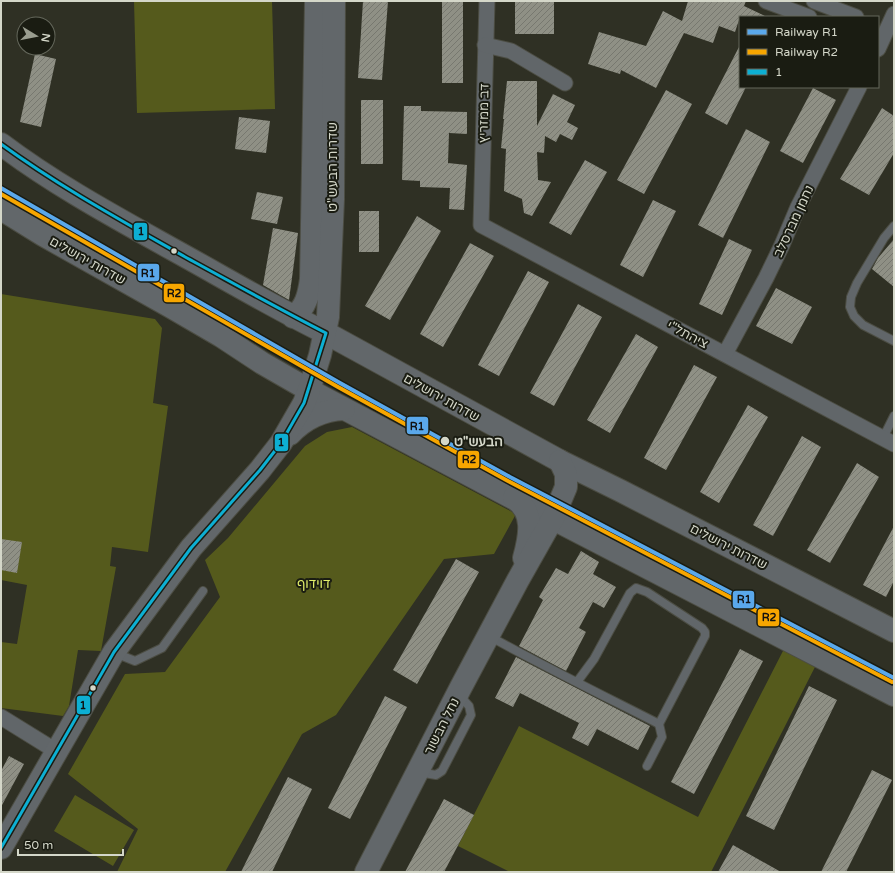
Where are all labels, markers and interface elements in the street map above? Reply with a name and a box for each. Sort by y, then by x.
north arrow [16,16,56,56]
legend [739,16,879,88]
text: Railway R1 [775,25,838,39]
text: N [38,32,53,43]
text: Railway R2 [775,45,838,59]
text: 1 [775,65,783,79]
street label: דב ממזריץ [475,83,493,143]
street label: שדרות הבעש"ט [325,122,341,212]
street label: נחמן מברסלב [770,183,818,260]
line badge: 1 [133,222,148,241]
text: 1 [138,225,145,238]
street label: שדרות ירושלים [47,233,128,288]
unlabelled marker [169,246,179,256]
line badge: R1 [137,263,160,282]
text: R1 [141,267,155,280]
line badge: R2 [163,283,185,303]
text: R2 [167,287,181,300]
street label: ציהתל"י [664,317,711,352]
street label: שדרות ירושלים [401,370,482,425]
line badge: R1 [406,416,429,435]
text: R1 [410,420,424,433]
line badge: 1 [274,433,289,452]
place label: הבעש"ט [454,434,503,450]
marker: הבעש"ט [439,435,451,447]
text: 1 [278,436,285,449]
line badge: R2 [457,450,480,469]
text: R2 [462,453,476,466]
street label: שדרות ירושלים [687,521,770,573]
park label: דוידוף [297,576,331,592]
line badge: R1 [732,590,755,609]
text: R1 [737,593,751,606]
line badge: R2 [757,608,780,627]
text: R2 [762,611,776,624]
unlabelled marker [88,683,98,693]
line badge: 1 [76,695,91,715]
street label: נחל הבשור [421,695,463,758]
text: 1 [80,699,87,712]
scale bar [18,831,123,857]
text: 50 m [24,838,53,852]

